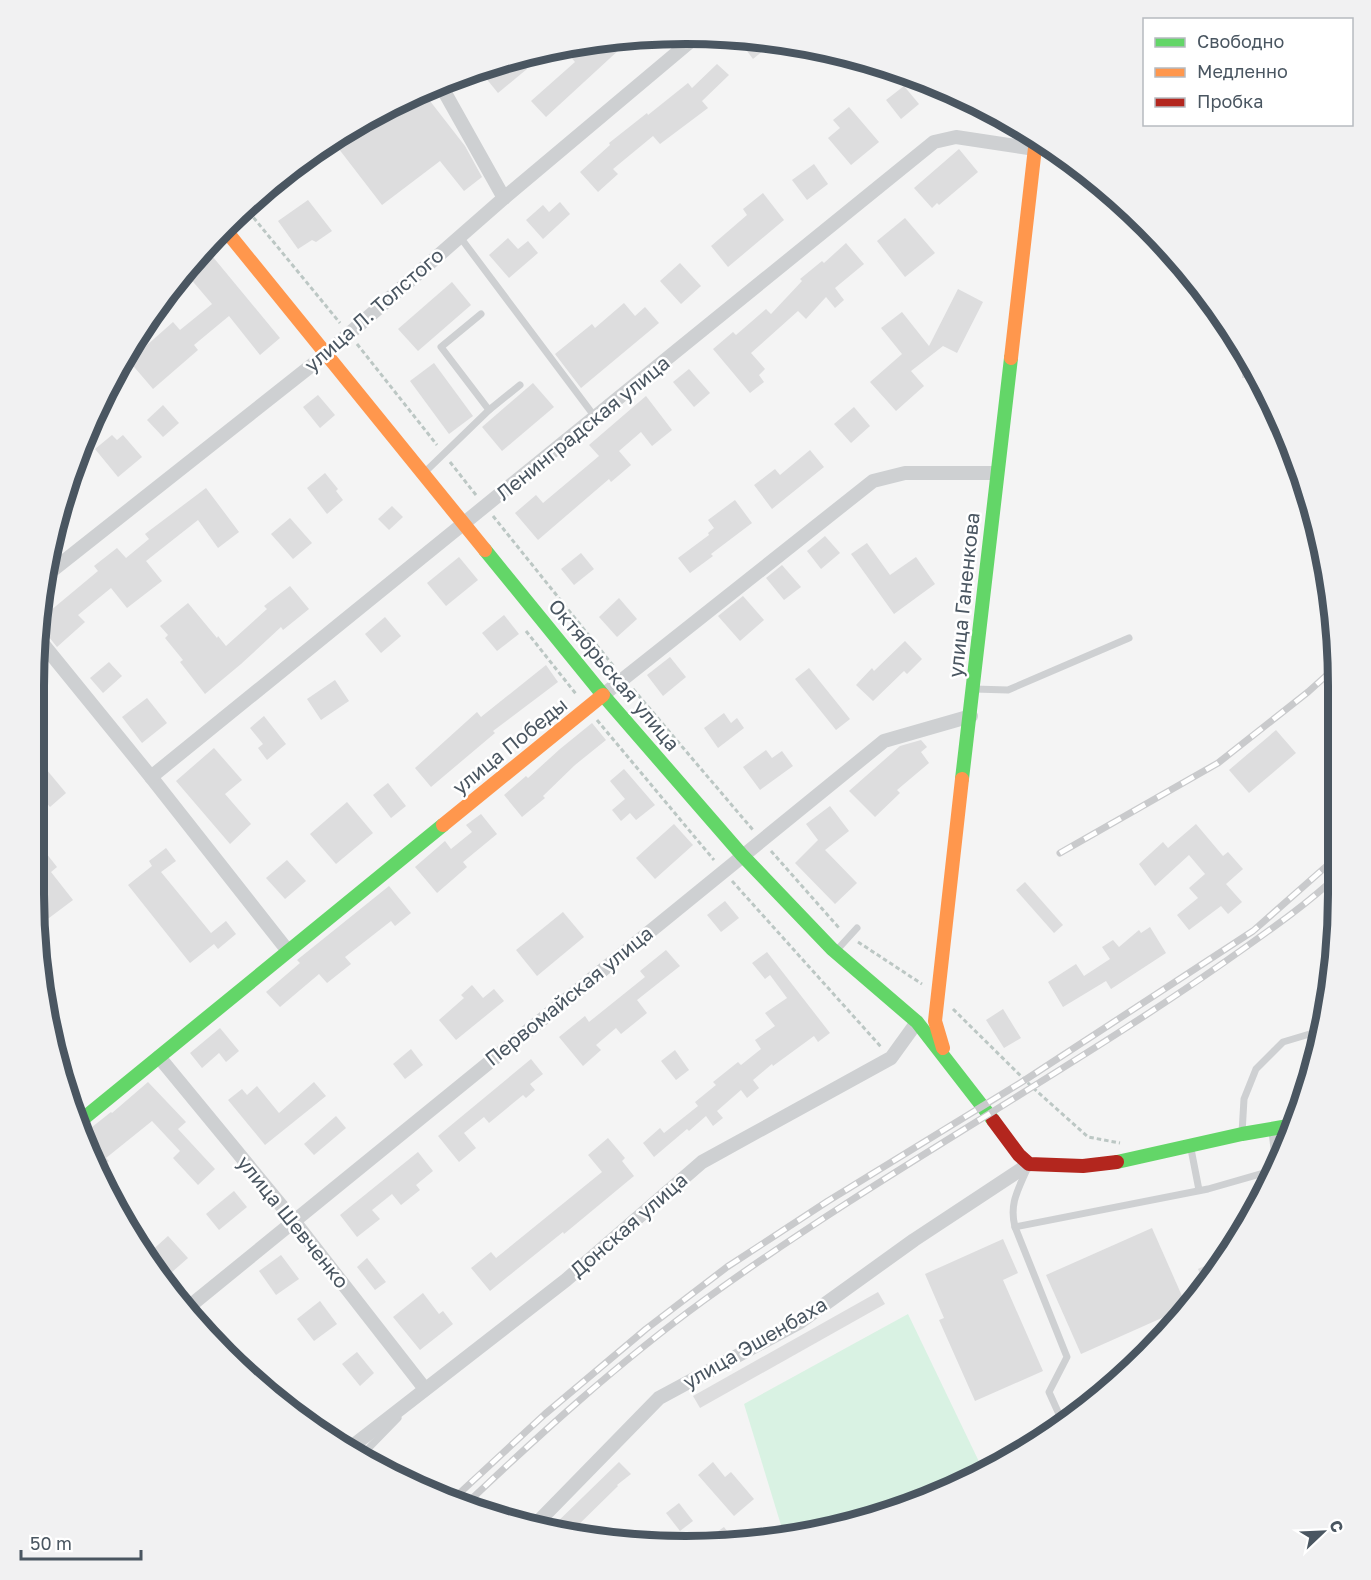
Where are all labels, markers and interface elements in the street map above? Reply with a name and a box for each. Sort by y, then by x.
legend [1143,18,1353,126]
text: Свободно [1197,30,1284,52]
text: Медленно [1197,60,1288,82]
text: Пробка [1197,90,1263,112]
street label: улица Л. Толстого [299,242,448,376]
street label: Ленинградская улица [491,350,674,504]
street label: улица Ганенкова [942,511,984,679]
street label: Октябрьская улица [544,594,685,755]
street label: улица Победы [447,692,572,799]
street label: Первомайская улица [480,920,657,1070]
street label: улица Шевченко [233,1150,355,1293]
street label: Донская улица [565,1167,692,1282]
street label: улица Эшенбаха [678,1291,831,1393]
north arrow [1293,1502,1353,1562]
text: С [1325,1517,1348,1535]
scale bar [21,1523,141,1561]
text: 50 m [30,1532,72,1554]

